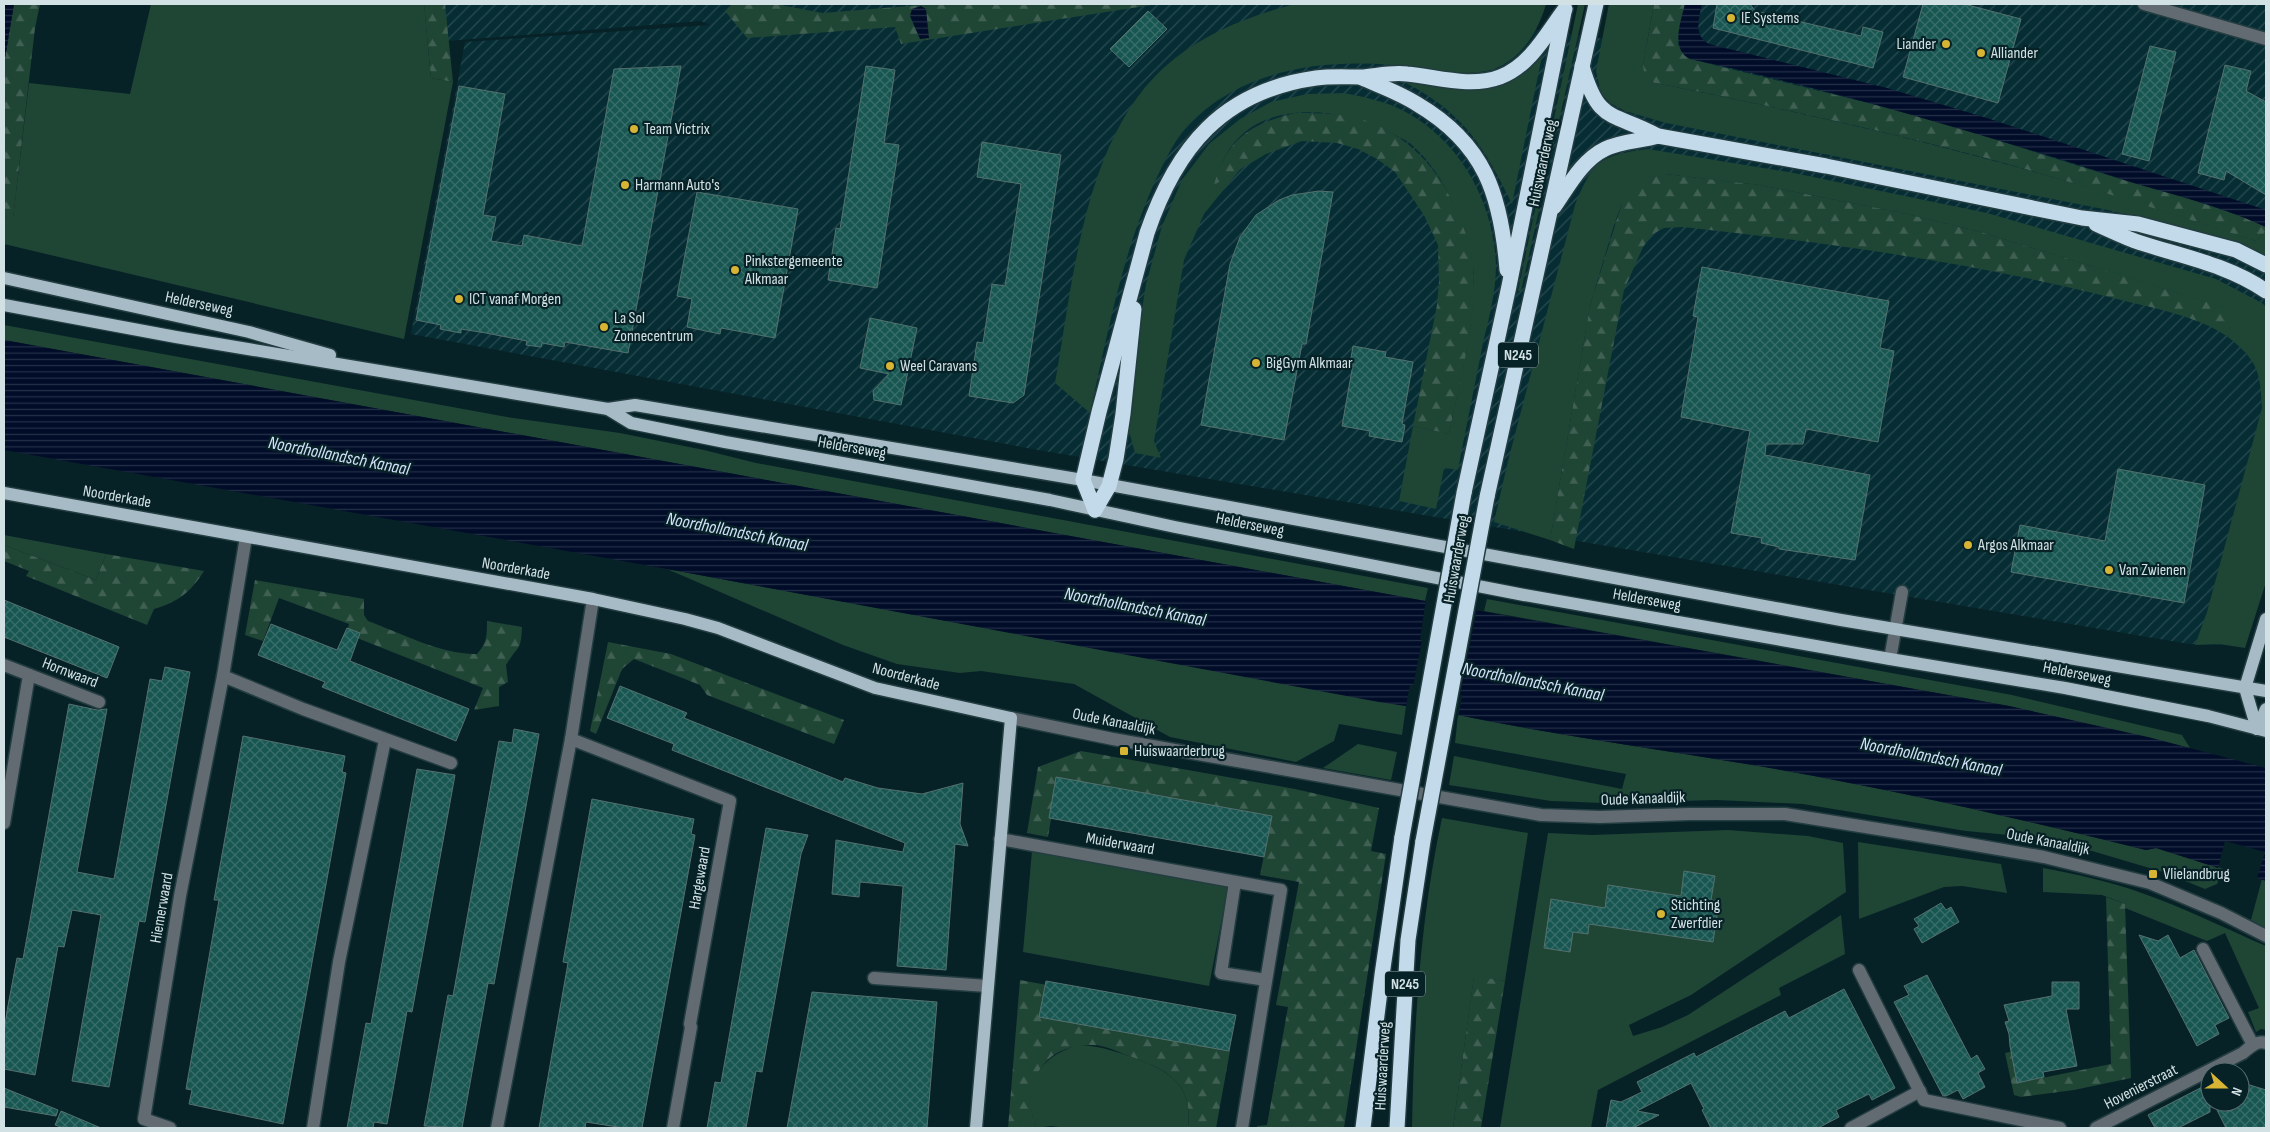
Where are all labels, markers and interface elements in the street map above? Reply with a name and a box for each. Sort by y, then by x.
place label: IE Systems [1741,9,1800,28]
marker: IE Systems [1725,12,1737,24]
place label: Liander [1896,35,1936,54]
marker: Liander [1940,38,1952,50]
place label: Alliander [1990,44,2038,63]
marker: Alliander [1975,47,1987,59]
street label: Huiswaarderweg [1524,118,1562,208]
place label: Team Victrix [644,120,710,139]
marker: Team Victrix [628,123,640,135]
place label: Harmann Auto's [635,176,720,195]
marker: Harmann Auto's [619,179,631,191]
place label: Pinkstergemeente Alkmaar [744,252,843,289]
marker: Pinkstergemeente Alkmaar [729,264,741,276]
street label: Helderseweg [163,288,235,320]
place label: ICT vanaf Morgen [469,290,561,309]
marker: ICT vanaf Morgen [453,293,465,305]
place label: La Sol Zonnecentrum [614,309,693,346]
marker: La Sol Zonnecentrum [598,321,610,333]
road number: N245 [1498,342,1538,368]
place label: BigGym Alkmaar [1266,354,1353,373]
place label: Weel Caravans [900,357,978,376]
marker: BigGym Alkmaar [1250,357,1262,369]
marker: Weel Caravans [884,360,896,372]
water label: Noordhollandsch Kanaal [267,432,412,480]
street label: Helderseweg [816,433,888,463]
street label: Noorderkade [81,482,153,512]
water label: Noordhollandsch Kanaal [665,508,810,556]
street label: Helderseweg [1214,509,1286,541]
street label: Huiswaarderweg [1440,514,1474,604]
place label: Argos Alkmaar [1977,536,2054,555]
marker: Argos Alkmaar [1962,539,1974,551]
street label: Noorderkade [480,554,552,584]
place label: Van Zwienen [2119,561,2186,580]
marker: Van Zwienen [2103,564,2115,576]
water label: Noordhollandsch Kanaal [1063,583,1208,631]
street label: Helderseweg [1611,585,1683,615]
street label: Hornwaard [39,654,101,692]
water label: Noordhollandsch Kanaal [1461,658,1606,706]
street label: Helderseweg [2041,658,2113,690]
street label: Noorderkade [870,659,942,695]
street label: Oude Kanaaldijk [1071,705,1157,739]
water label: Noordhollandsch Kanaal [1859,733,2004,781]
place label: Huiswaarderbrug [1134,742,1225,761]
marker: Huiswaarderbrug [1118,745,1130,757]
street label: Oude Kanaaldijk [1601,788,1685,810]
street label: Oude Kanaaldijk [2005,825,2091,859]
street label: Muiderwaard [1084,829,1156,859]
street label: Hargewaard [685,845,715,911]
place label: Vlielandbrug [2163,865,2230,884]
marker: Vlielandbrug [2147,868,2159,880]
street label: Hiemerwaard [146,871,178,945]
place label: Stichting Zwerfdier [1671,896,1723,933]
marker: Stichting Zwerfdier [1655,908,1667,920]
road number: N245 [1385,972,1425,996]
street label: Huiswaarderweg [1371,1021,1395,1111]
street label: Hovenierstraat [2101,1060,2181,1114]
north arrow [2200,1062,2250,1112]
text: N [2227,1085,2246,1098]

